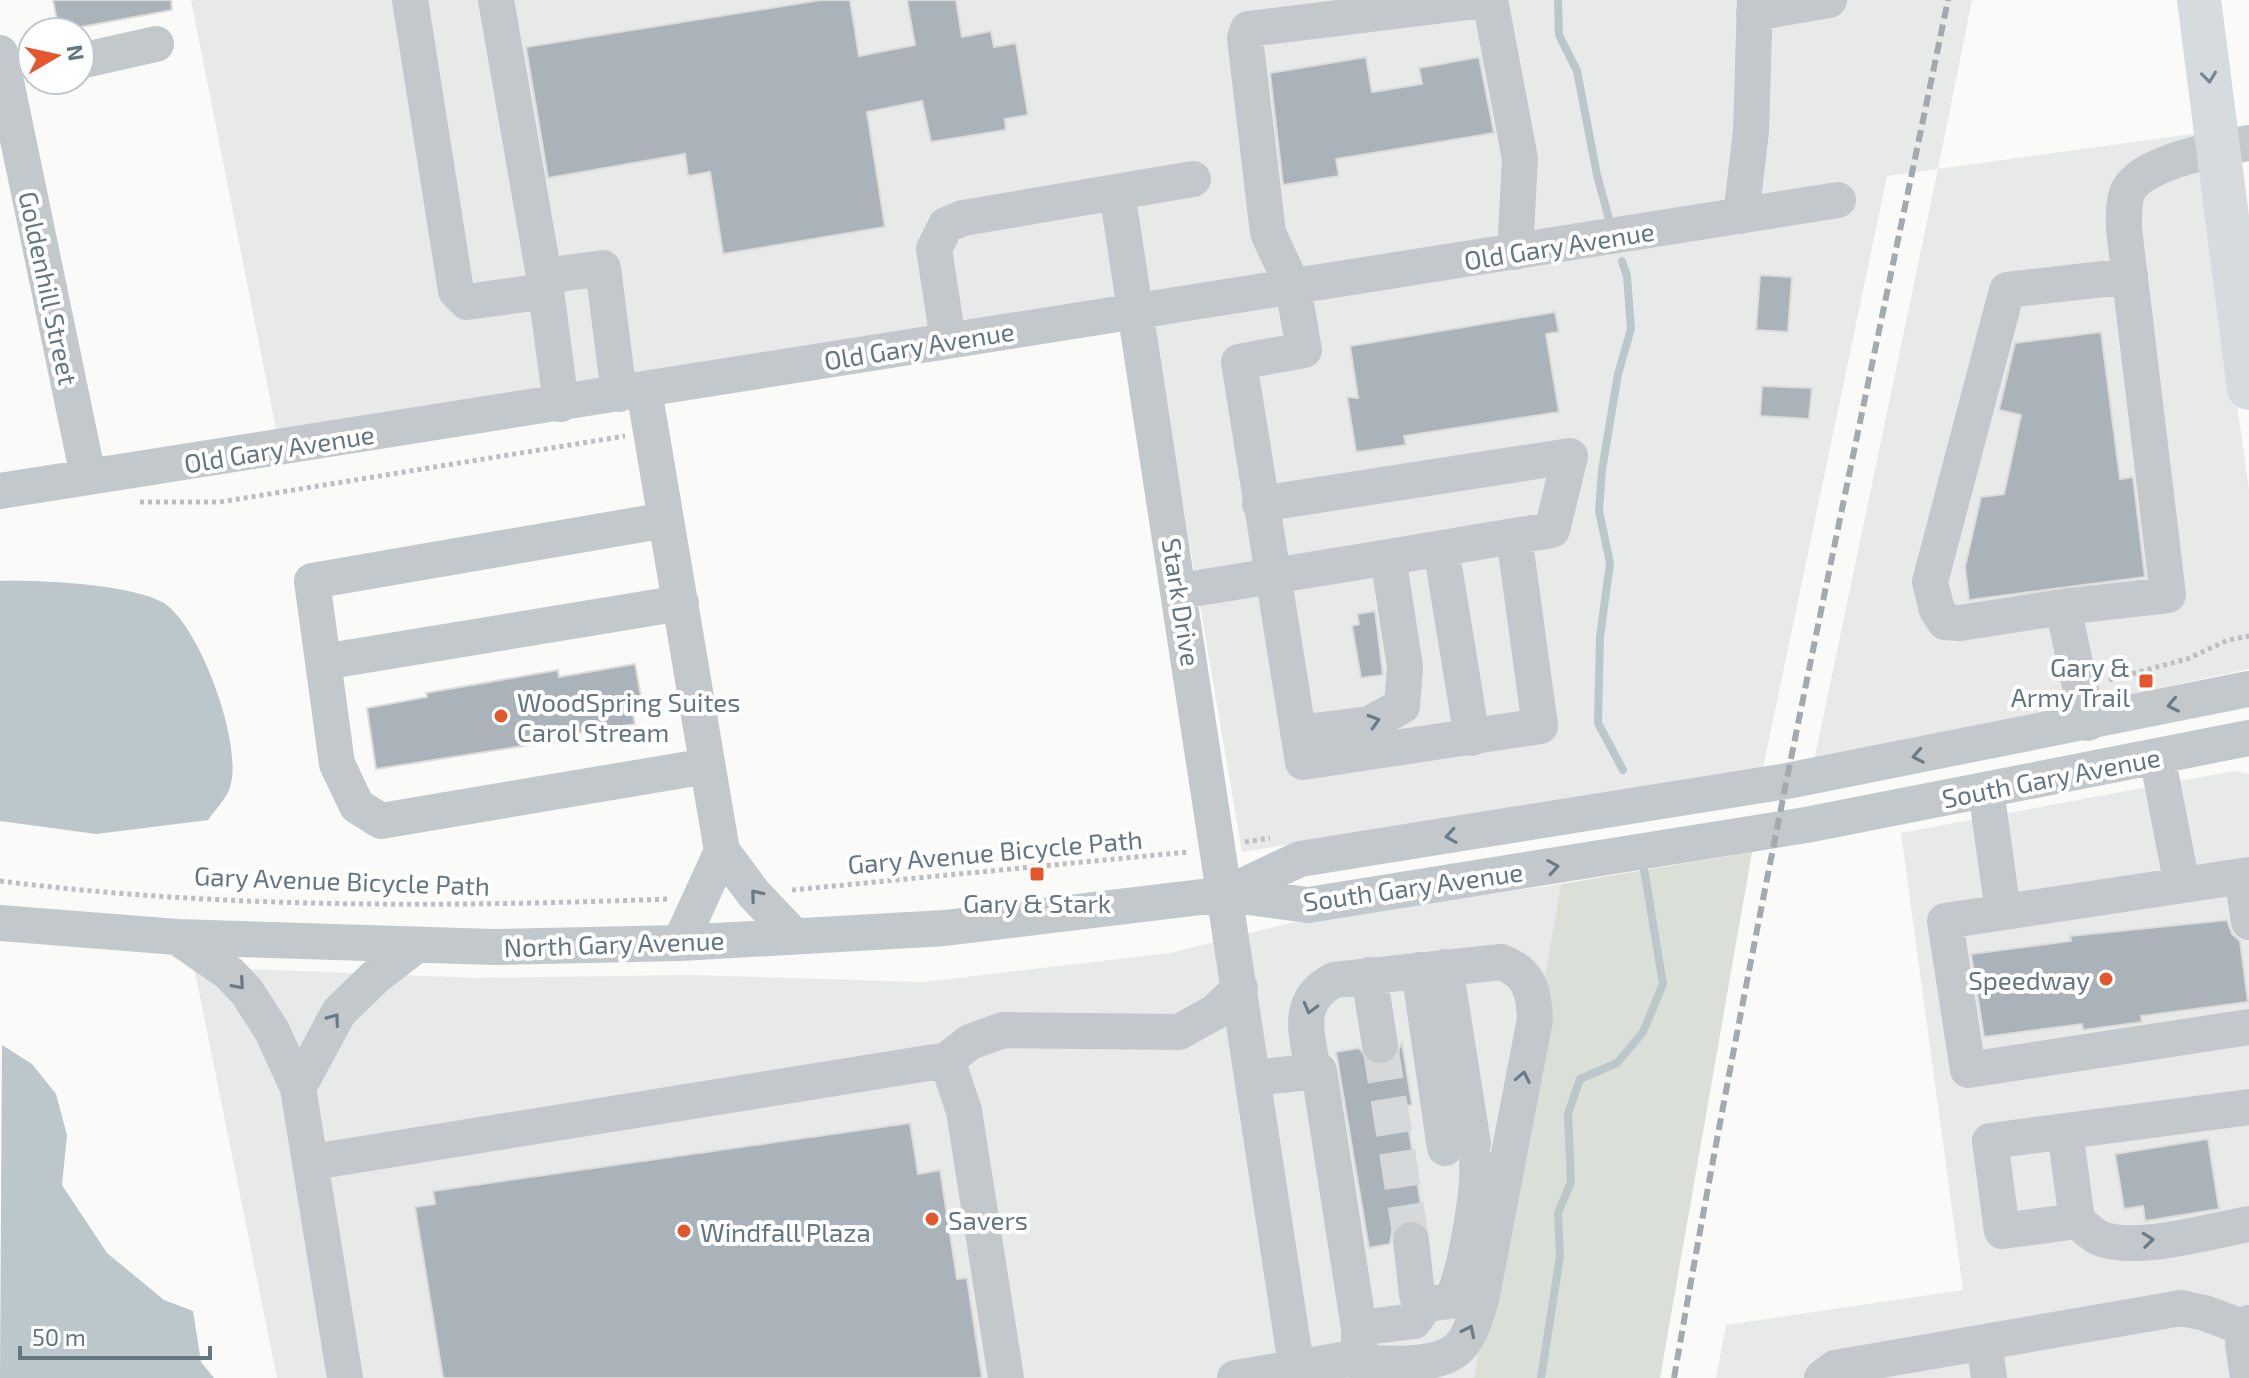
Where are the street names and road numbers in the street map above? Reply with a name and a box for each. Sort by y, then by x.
street label: Goldenhill Street [13,188,85,388]
street label: Old Gary Avenue [1462,215,1656,275]
street label: Old Gary Avenue [822,315,1016,375]
street label: Old Gary Avenue [182,418,376,478]
street label: Stark Drive [1157,536,1207,668]
street label: South Gary Avenue [1939,741,2163,813]
street label: Gary Avenue Bicycle Path [846,823,1144,879]
street label: South Gary Avenue [1301,855,1525,917]
street label: Gary Avenue Bicycle Path [194,859,490,901]
street label: North Gary Avenue [503,924,725,962]

